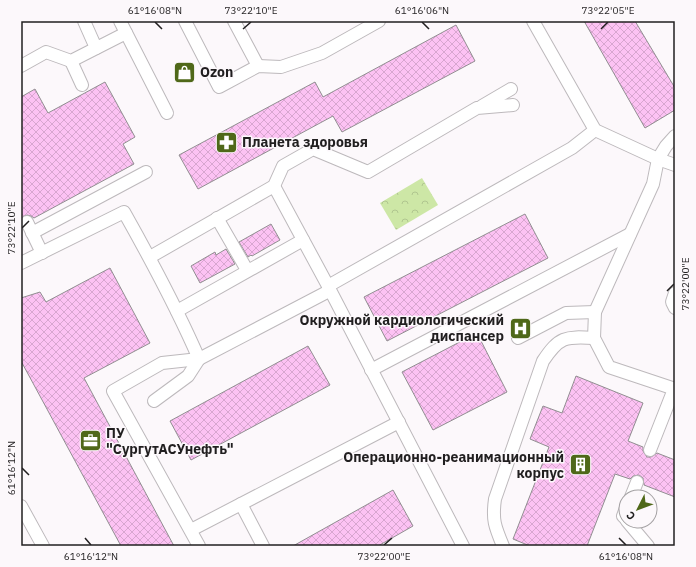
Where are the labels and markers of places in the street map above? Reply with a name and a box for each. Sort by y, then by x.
shop icon: Ozon [171,59,197,85]
place label: Ozon [200,63,233,81]
pharmacy icon: Планета здоровья [213,129,239,155]
place label: Планета здоровья [242,133,368,151]
place label: Окружной кардиологический диспансер [299,311,504,345]
hospital icon: Окружной кардиологический диспансер [507,315,533,341]
place label: ПУ "СургутАСУнефть" [106,424,234,458]
office icon: ПУ "СургутАСУнефть" [78,428,104,454]
place label: Операционно-реанимационный корпус [343,448,564,482]
building icon: Операционно-реанимационный корпус [567,452,593,478]

